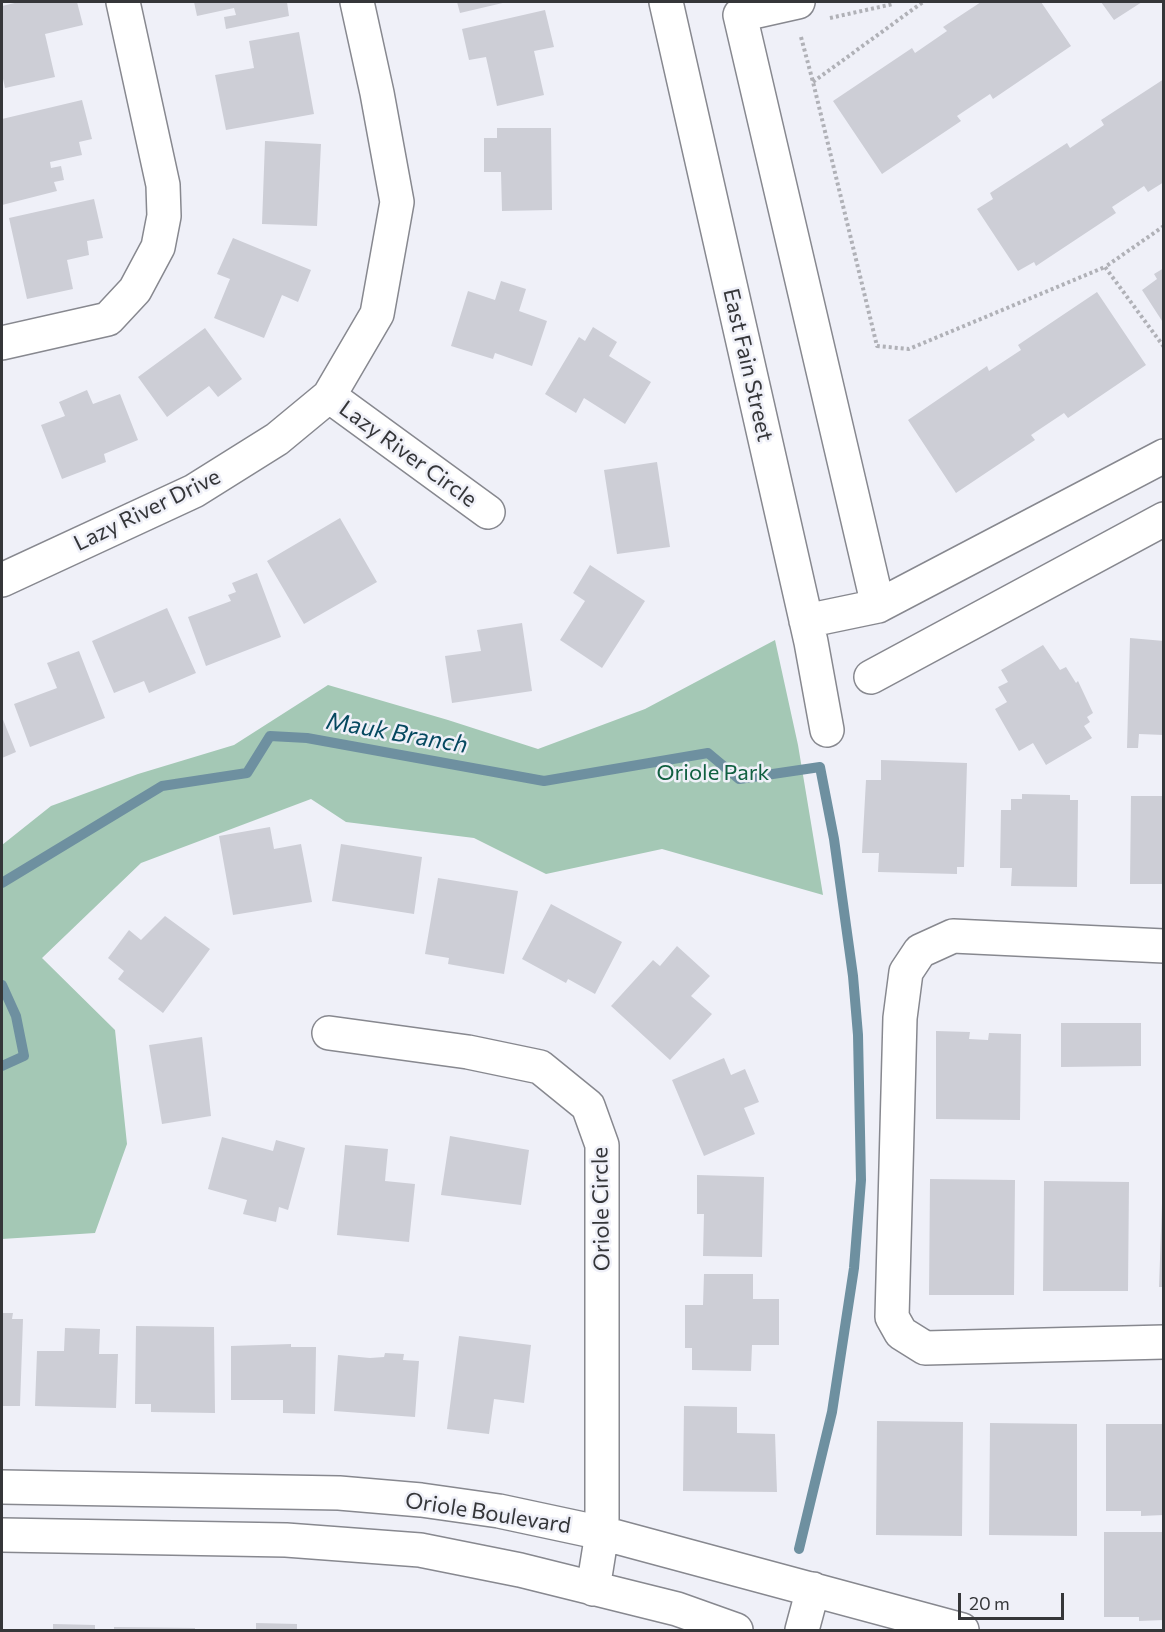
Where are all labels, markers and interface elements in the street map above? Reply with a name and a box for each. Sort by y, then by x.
street label: East Fain Street [718,286,778,444]
street label: Lazy River Circle [334,395,482,513]
street label: Lazy River Drive [69,463,225,557]
water label: Mauk Branch [324,706,470,760]
park label: Oriole Park [657,760,769,786]
street label: Oriole Circle [587,1147,615,1271]
street label: Oriole Boulevard [403,1487,573,1539]
scale bar [961,1581,1068,1619]
text: 20 m [969,1592,1010,1614]

